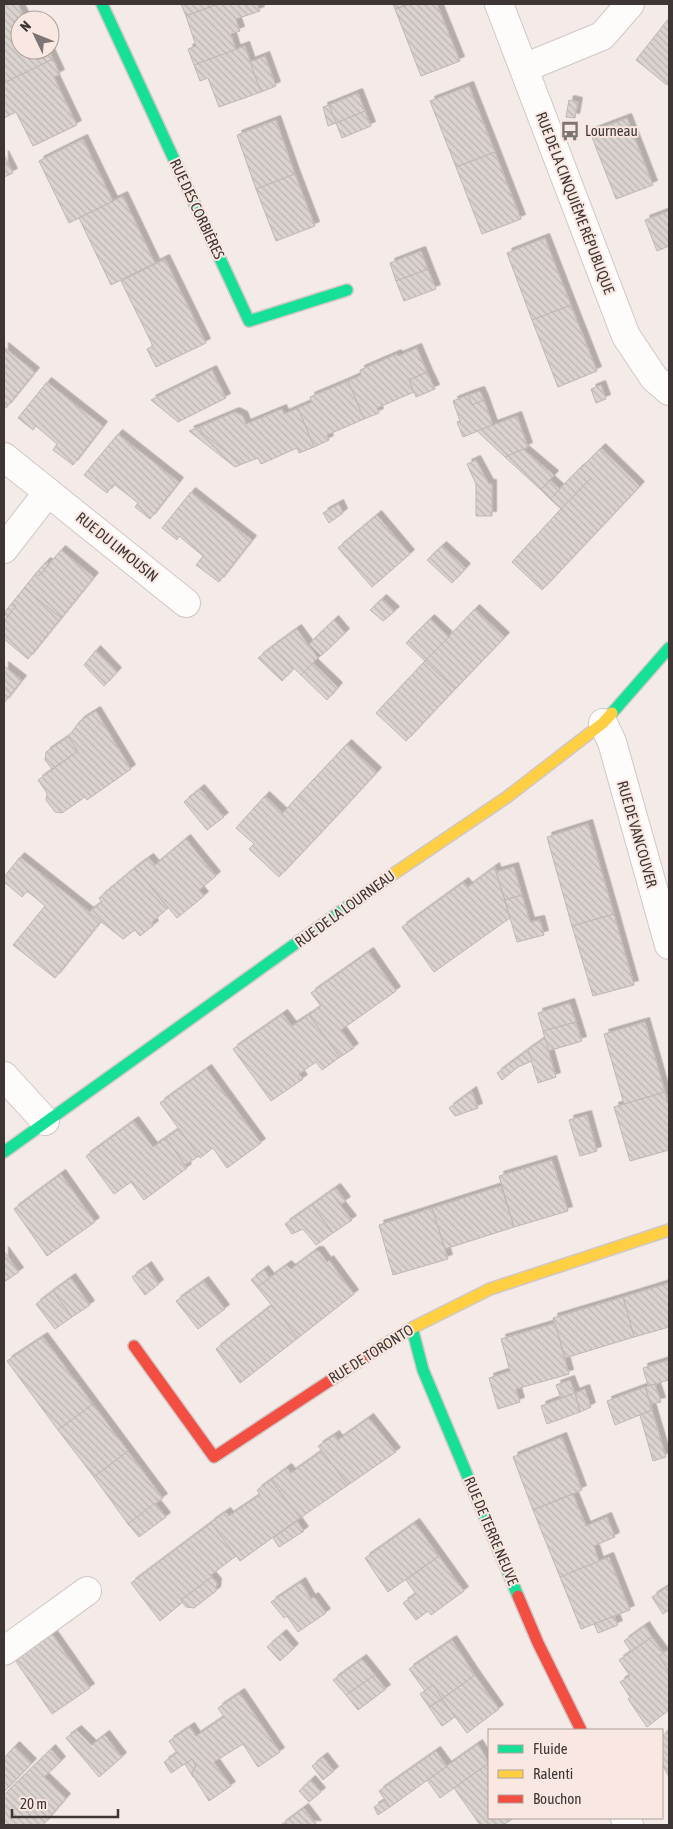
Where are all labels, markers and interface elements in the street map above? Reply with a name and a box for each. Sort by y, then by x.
north arrow [10,10,60,60]
text: N [17,18,34,35]
street label: RUE DE LA CINQUIÈME RÉPUBLIQUE [533,109,618,297]
bus stop icon: Lourneau [559,120,581,142]
place label: Lourneau [585,122,638,139]
street label: RUE DES CORBIÈRES [167,156,228,261]
street label: RUE DU LIMOUSIN [73,508,162,585]
street label: RUE DE VANCOUVER [614,779,661,890]
street label: RUE DE LA LOURNEAU [292,867,398,950]
street label: RUE DE TORONTO [325,1321,416,1386]
street label: RUE DE TERRE NEUVE [461,1474,522,1588]
legend [488,1729,663,1819]
text: Fluide [533,1740,568,1757]
text: Ralenti [533,1765,573,1782]
scale bar [12,1786,119,1818]
text: Bouchon [533,1790,582,1807]
text: 20 m [20,1795,47,1812]

